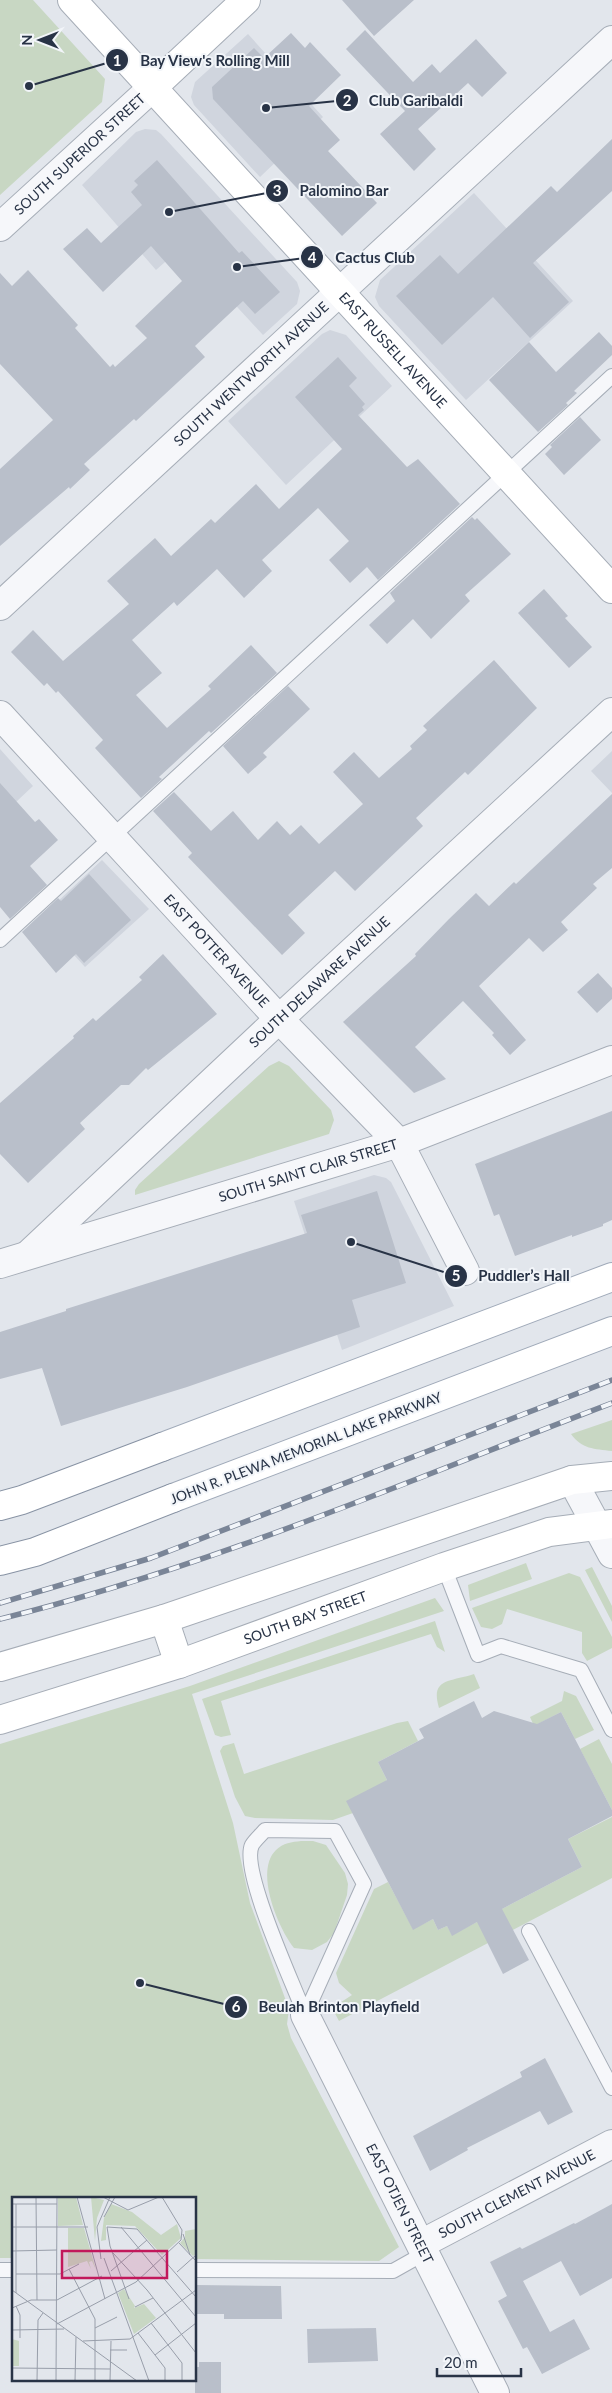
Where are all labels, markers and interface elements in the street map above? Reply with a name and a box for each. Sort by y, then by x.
north arrow [15,15,65,65]
text: N [18,35,35,45]
callout: Bay View's Rolling Mill [105,45,300,75]
text: 1 [113,51,121,69]
text: Bay View's Rolling Mill [140,51,290,69]
callout: Club Garibaldi [334,85,473,115]
street label: SOUTH SUPERIOR STREET [10,89,149,218]
text: 2 [343,91,352,109]
text: Club Garibaldi [369,91,463,109]
callout: Palomino Bar [264,176,398,206]
text: 3 [273,181,281,199]
text: Palomino Bar [299,181,389,199]
callout: Cactus Club [300,242,424,272]
text: 4 [308,248,317,266]
text: Cactus Club [335,248,415,266]
street label: EAST RUSSELL AVENUE [336,288,451,411]
street label: SOUTH WENTWORTH AVENUE [170,298,332,449]
street label: EAST POTTER AVENUE [161,890,273,1011]
street label: SOUTH DELAWARE AVENUE [245,912,393,1051]
street label: SOUTH SAINT CLAIR STREET [216,1135,400,1205]
callout: Puddler’s Hall [444,1261,580,1291]
text: 5 [452,1266,460,1284]
text: Puddler’s Hall [478,1266,570,1284]
street label: JOHN R. PLEWA MEMORIAL LAKE PARKWAY [168,1388,444,1507]
street label: SOUTH BAY STREET [241,1587,370,1648]
callout: Beulah Brinton Playfield [224,1992,430,2022]
text: 6 [232,1997,241,2015]
text: Beulah Brinton Playfield [259,1997,419,2015]
street label: EAST OTJEN STREET [363,2140,438,2267]
street label: SOUTH CLEMENT AVENUE [435,2145,598,2241]
inset map [12,2197,196,2380]
scale bar [437,2346,521,2378]
text: 20 m [444,2353,478,2371]

